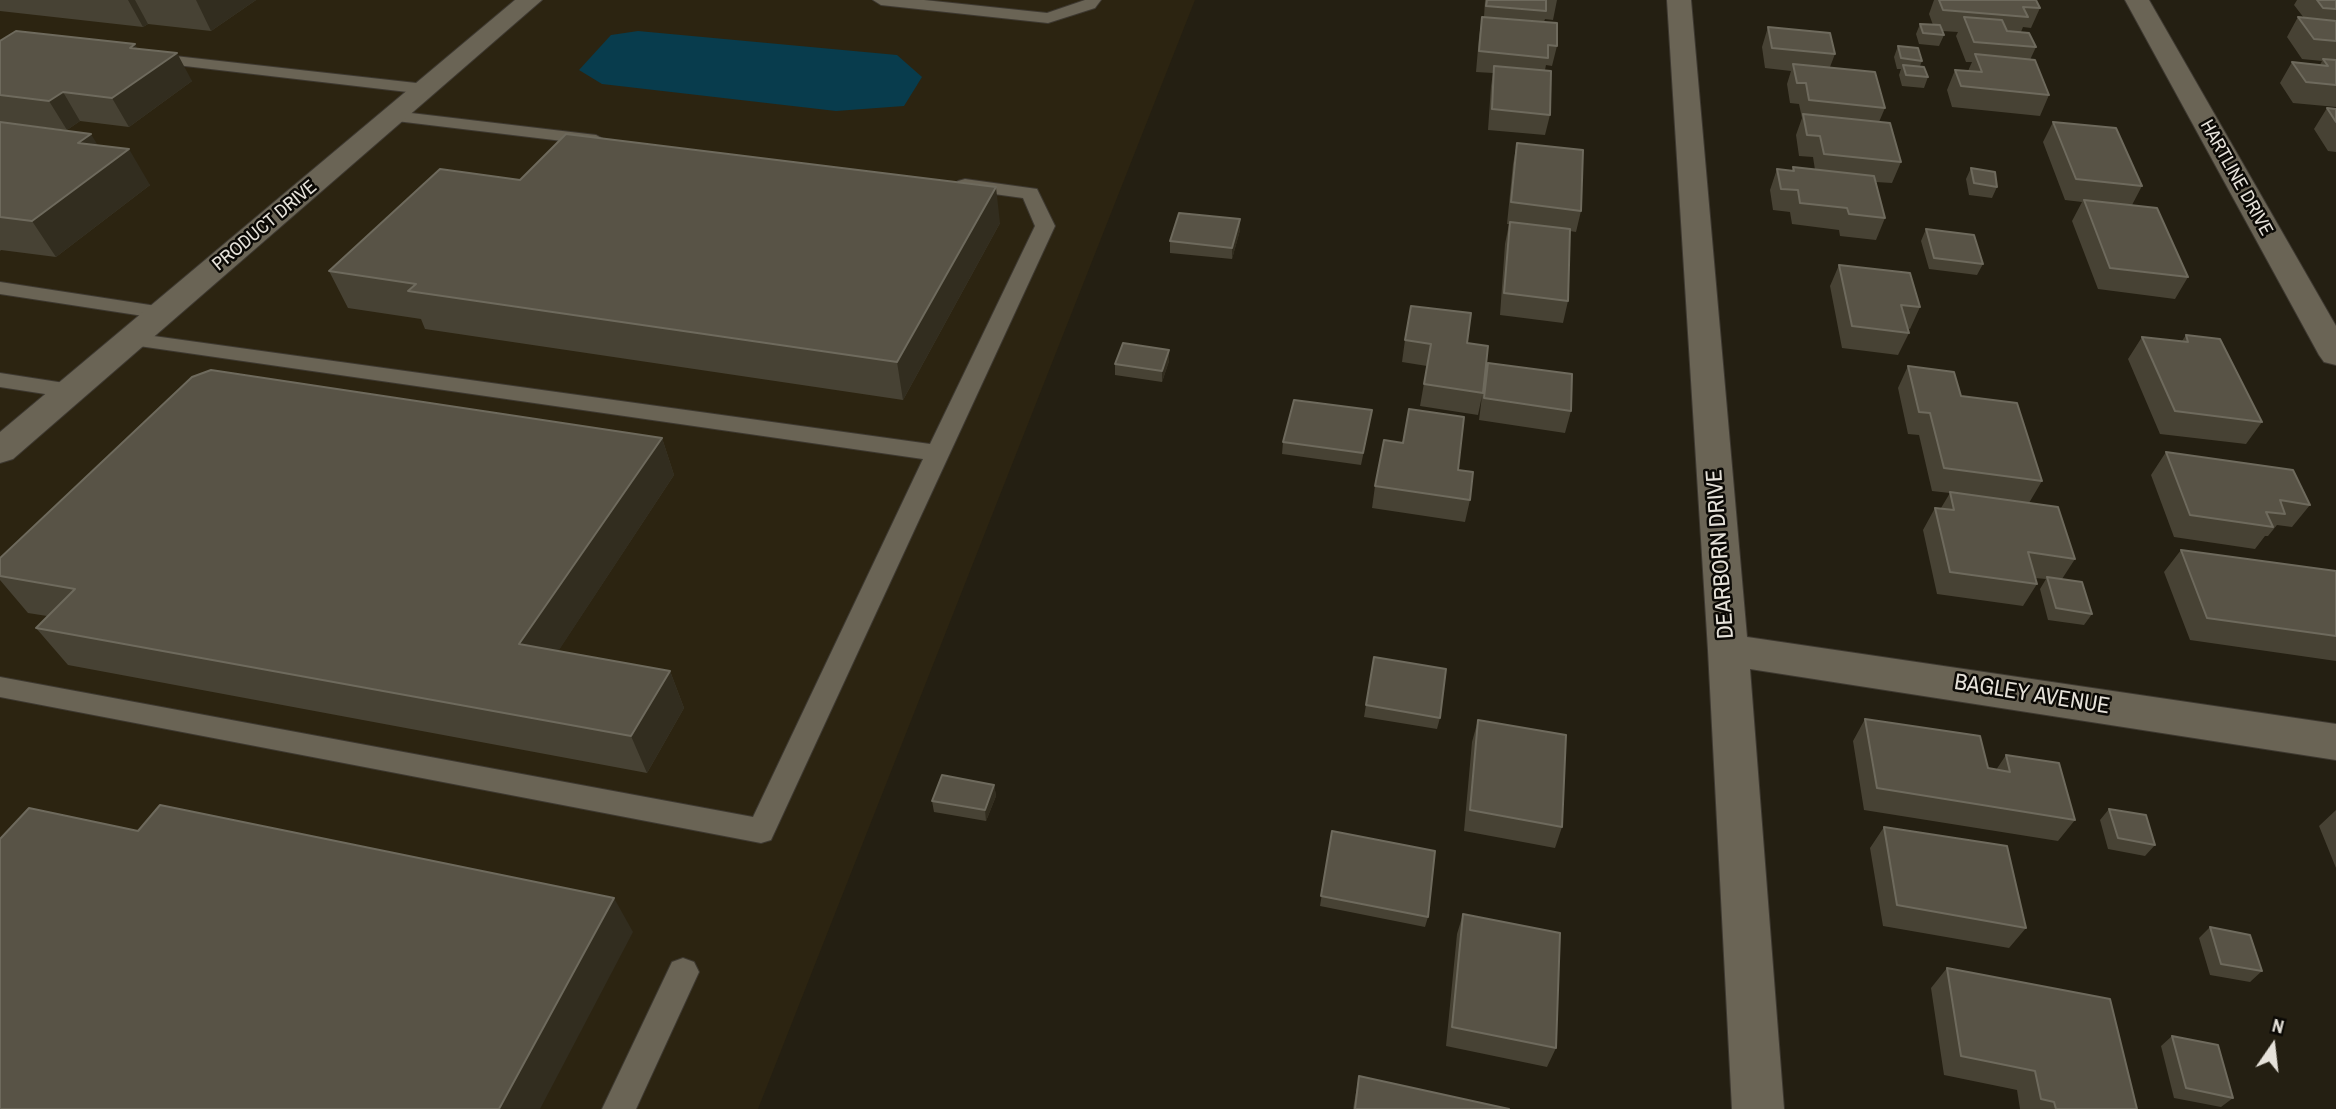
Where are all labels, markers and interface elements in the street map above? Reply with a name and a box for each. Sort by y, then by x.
street label: HARTLINE DRIVE [2195,116,2277,240]
street label: PRODUCT DRIVE [208,176,322,276]
street label: DEARBORN DRIVE [1701,468,1741,640]
street label: BAGLEY AVENUE [1952,669,2112,721]
north arrow [2238,1011,2308,1081]
text: N [2269,1012,2287,1040]

